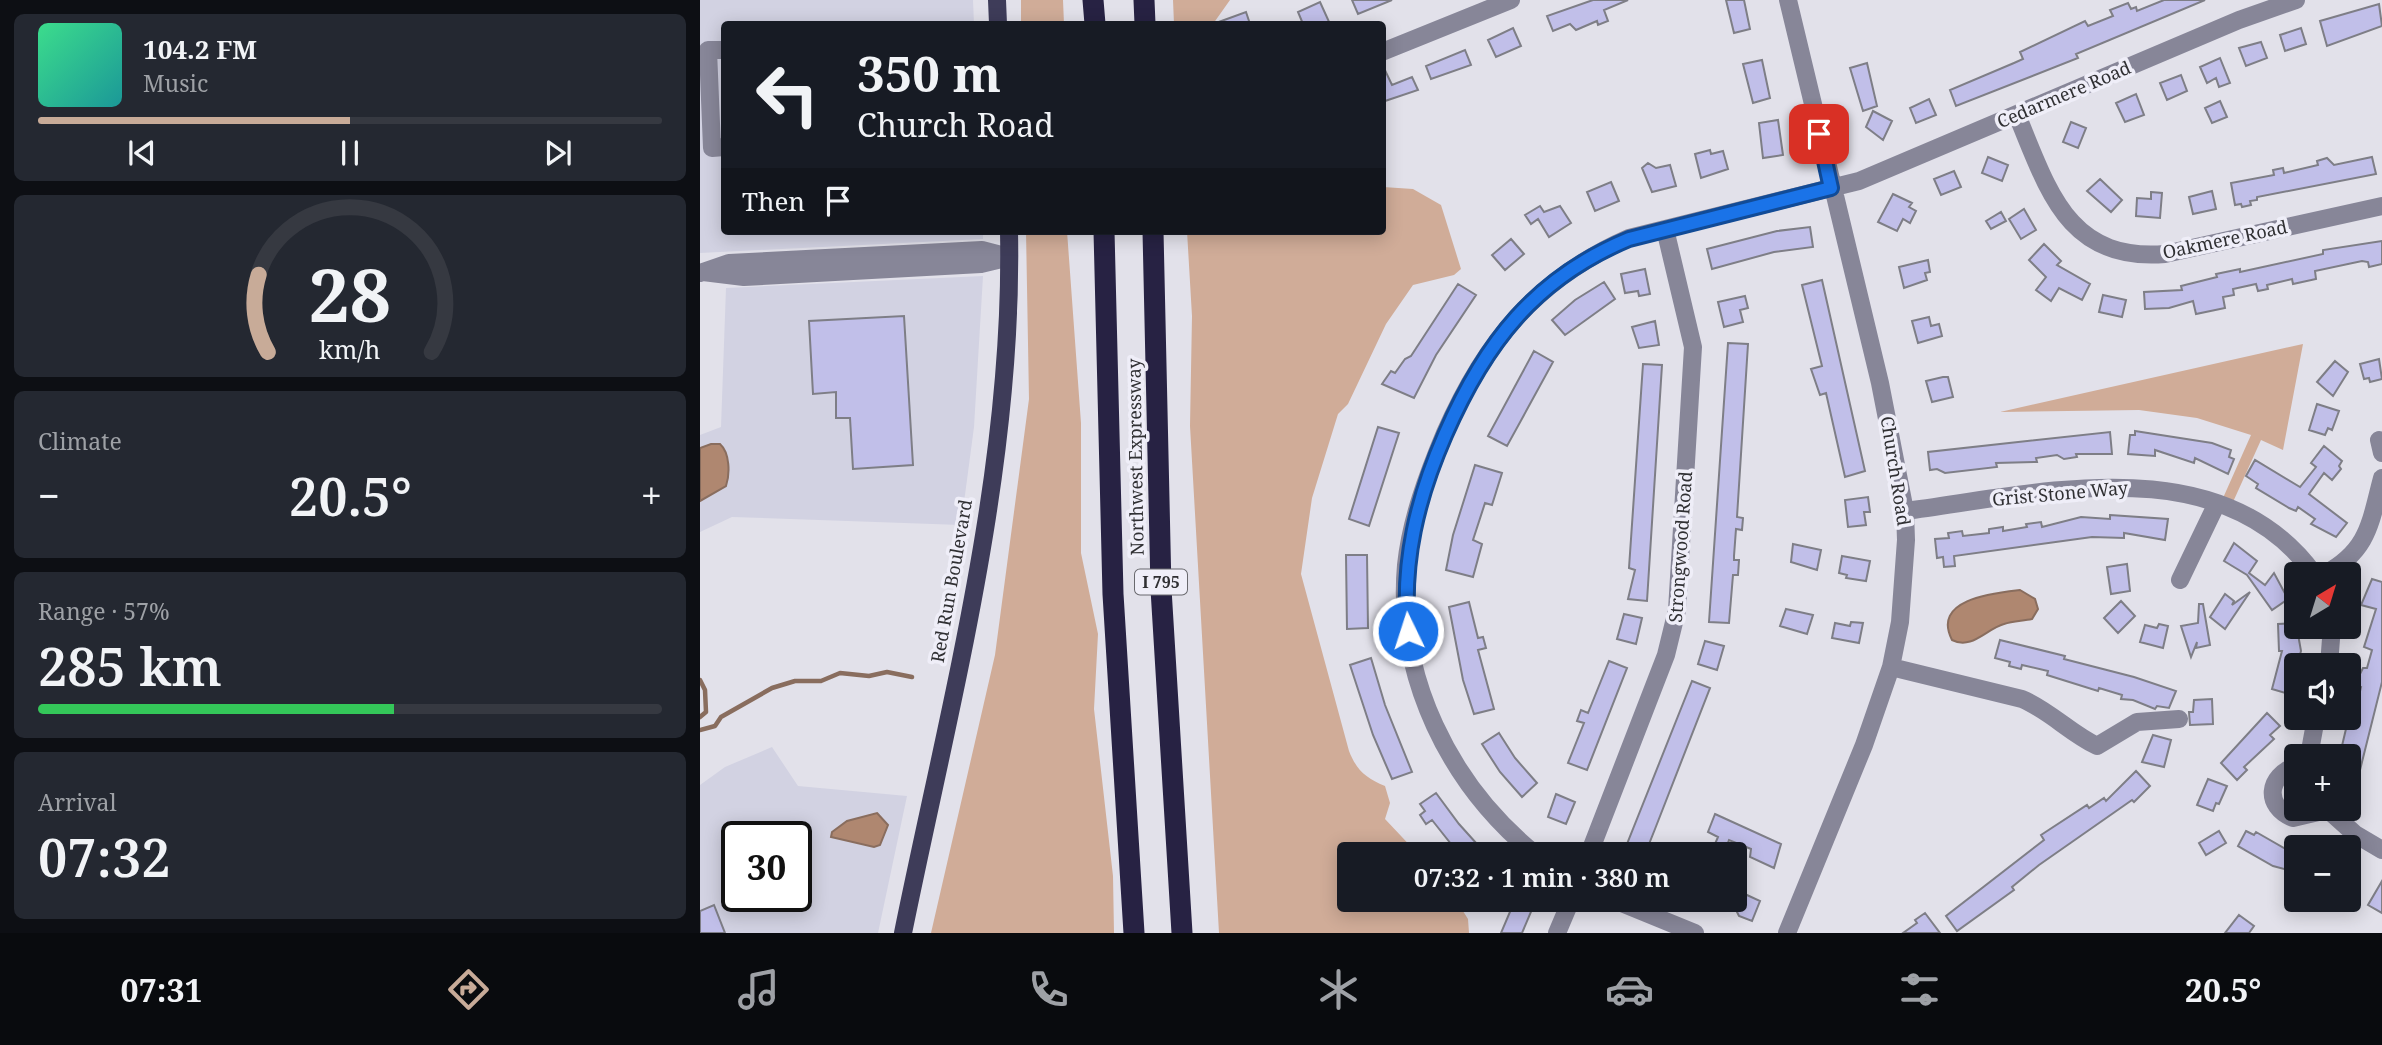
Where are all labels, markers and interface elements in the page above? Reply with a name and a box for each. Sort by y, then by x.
text: 104.2 FM [143,31,257,67]
text: 350 m [857,40,1001,106]
icon: left [742,49,833,140]
street label: Cedarmere Road [1993,55,2134,133]
text: Music [143,67,208,99]
text: Church Road [857,103,1054,146]
pin [1789,104,1849,164]
icon: arrive [1800,115,1838,153]
icon: previous [123,134,161,172]
icon: pause [331,134,369,172]
icon: next [539,134,577,172]
icon: arrive [819,182,857,220]
text: Then [742,183,805,219]
street label: Oakmere Road [2160,214,2289,264]
text: 28 [309,244,391,343]
text: km/h [319,332,381,366]
street label: Northwest Expressway [1121,357,1149,556]
street label: Church Road [1875,414,1917,527]
text: Climate [38,425,122,457]
text: 20.5° [289,460,412,531]
text: − [38,469,60,521]
text: + [641,469,662,521]
street label: Strongwood Road [1663,470,1697,623]
street label: Grist Stone Way [1991,475,2130,511]
street label: Red Run Boulevard [925,497,977,664]
north arrow [2284,562,2361,639]
map controls [2284,562,2361,912]
road number: I 795 [1135,569,1187,594]
position arrow [1371,594,1445,668]
text: Range · 57% [38,595,170,627]
text: 285 km [38,630,222,701]
button: sound [2284,653,2361,730]
button: + [2284,744,2361,821]
text: Arrival [38,786,117,818]
text: 07:32 [38,821,171,892]
speed limit sign: 30 [721,821,812,912]
button: − [2284,835,2361,912]
text: 07:32 · 1 min · 380 m [1414,859,1670,895]
icon: directions [444,965,493,1014]
icon: music [734,965,783,1014]
icon: phone [1024,965,1073,1014]
icon: climate [1314,965,1363,1014]
icon: car [1605,965,1654,1014]
icon: filters [1895,965,1944,1014]
text: 07:31 [121,968,203,1011]
text: 20.5° [2185,968,2261,1011]

